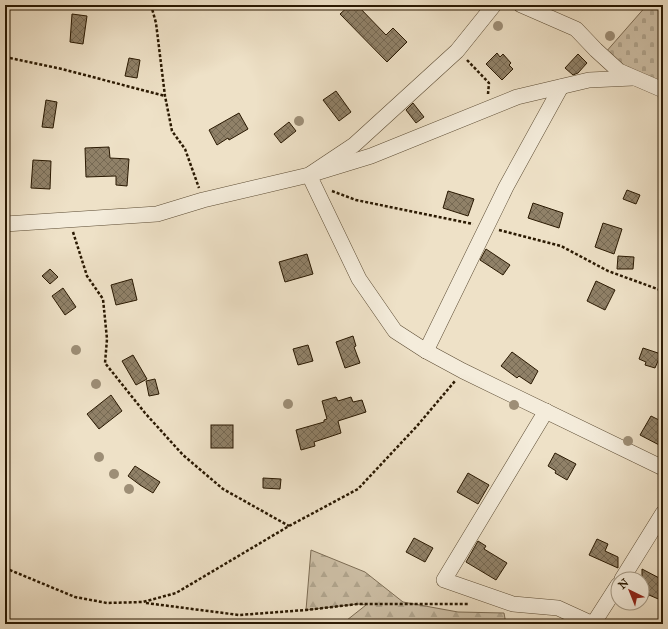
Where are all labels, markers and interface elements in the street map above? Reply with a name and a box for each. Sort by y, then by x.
north arrow [610,571,650,611]
text: N [616,576,632,592]

